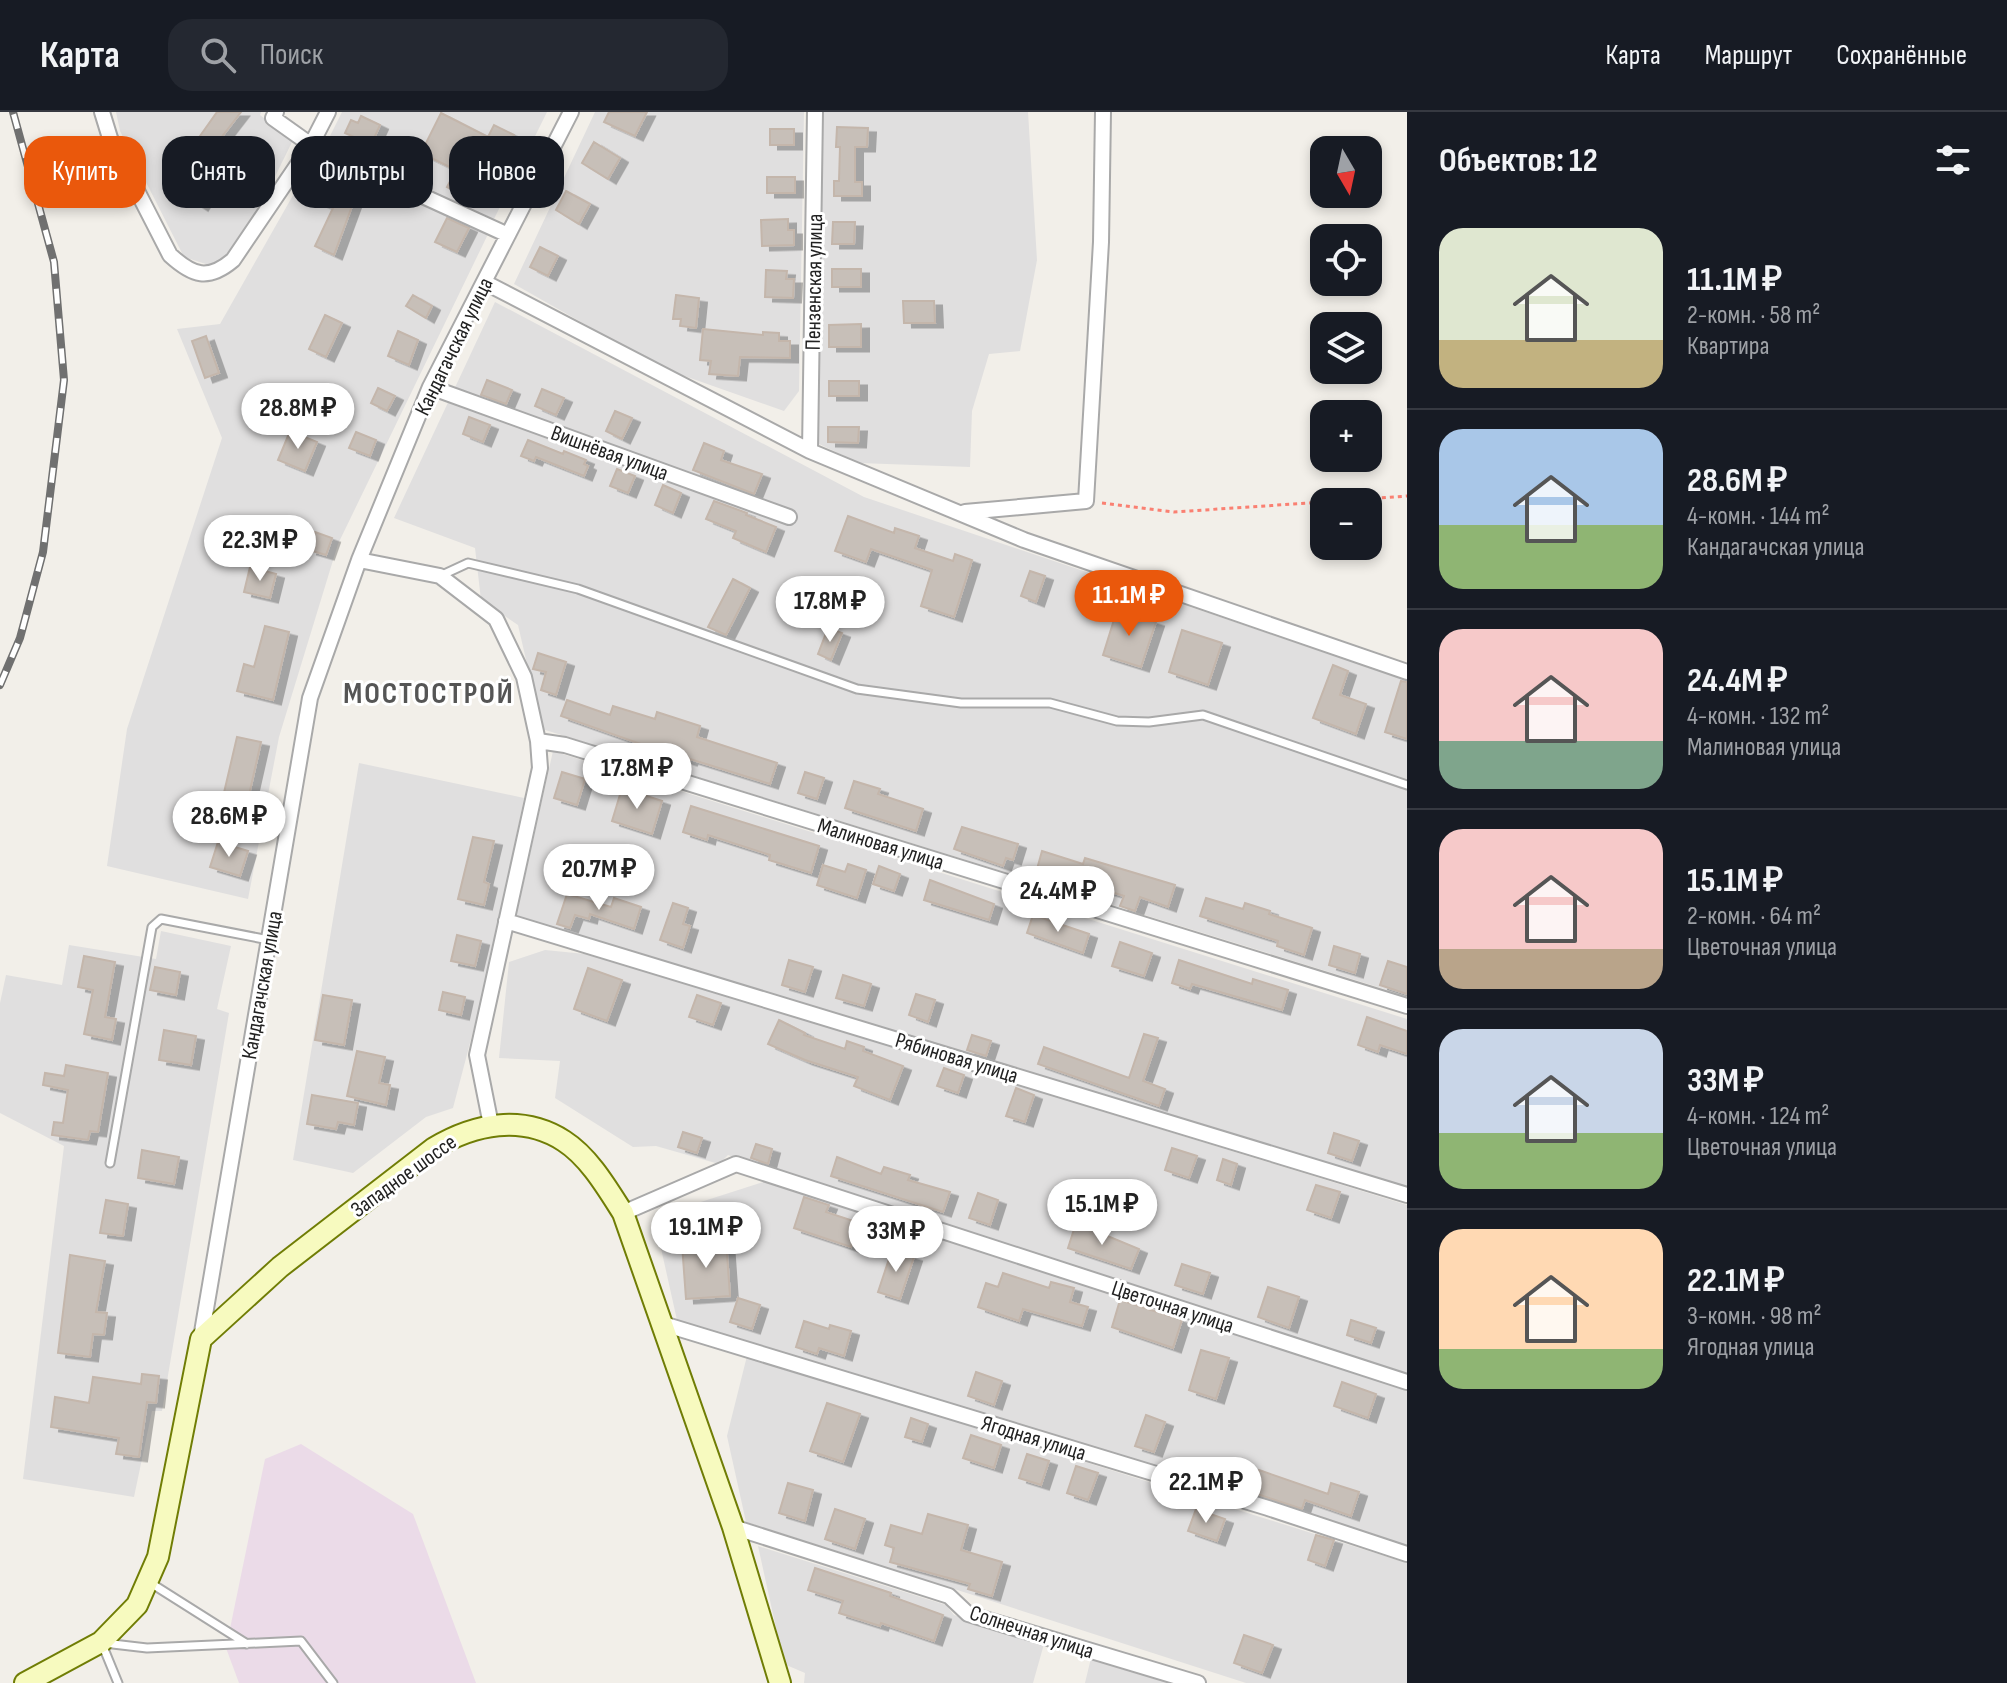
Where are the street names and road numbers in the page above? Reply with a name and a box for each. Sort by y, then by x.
street label: Пензенская улица [800,213,829,351]
street label: Кандагачская улица [409,273,499,420]
street label: Вишнёвая улица [547,420,672,487]
street label: Малиновая улица [814,812,947,876]
street label: Кандагачская улица [236,909,289,1062]
street label: Рябиновая улица [892,1027,1021,1090]
street label: Западное шоссе [346,1129,462,1224]
street label: Цветочная улица [1108,1275,1237,1340]
street label: Ягодная улица [978,1410,1089,1467]
street label: Солнечная улица [966,1600,1097,1665]

